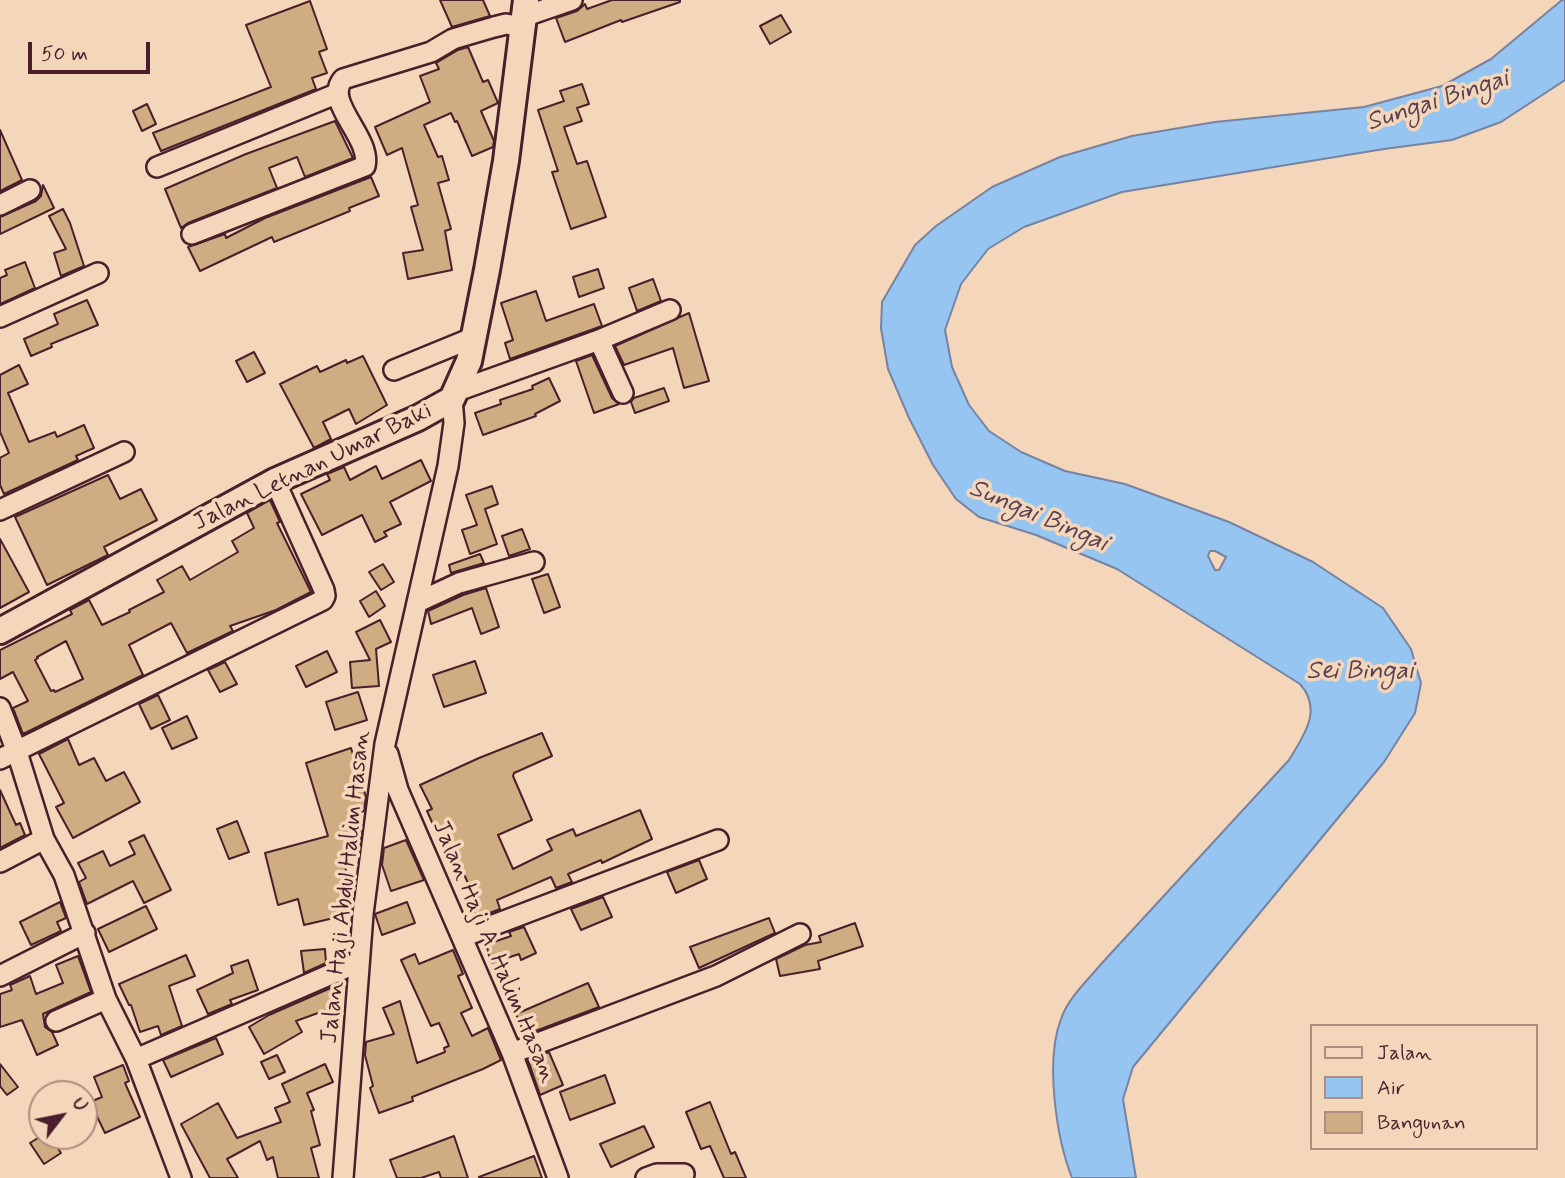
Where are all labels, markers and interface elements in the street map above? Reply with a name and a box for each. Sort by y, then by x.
scale bar [32,28,154,72]
text: 50 m [41,40,88,68]
water label: Sungai Bingai [1363,64,1513,140]
street label: Jalan Letnan Umar Baki [189,398,437,538]
water label: Sungai Bingai [964,474,1112,560]
water label: Sei Bingai [1306,657,1414,689]
street label: Jalan Haji Abdul Halim Hasan [316,729,378,1045]
street label: Jalan Haji A. Halim Hasan [425,816,561,1088]
legend [1310,1024,1537,1150]
text: Jalan [1377,1039,1432,1067]
text: Air [1377,1074,1405,1102]
north arrow [28,1080,98,1150]
text: U [66,1093,93,1117]
text: Bangunan [1377,1109,1466,1137]

